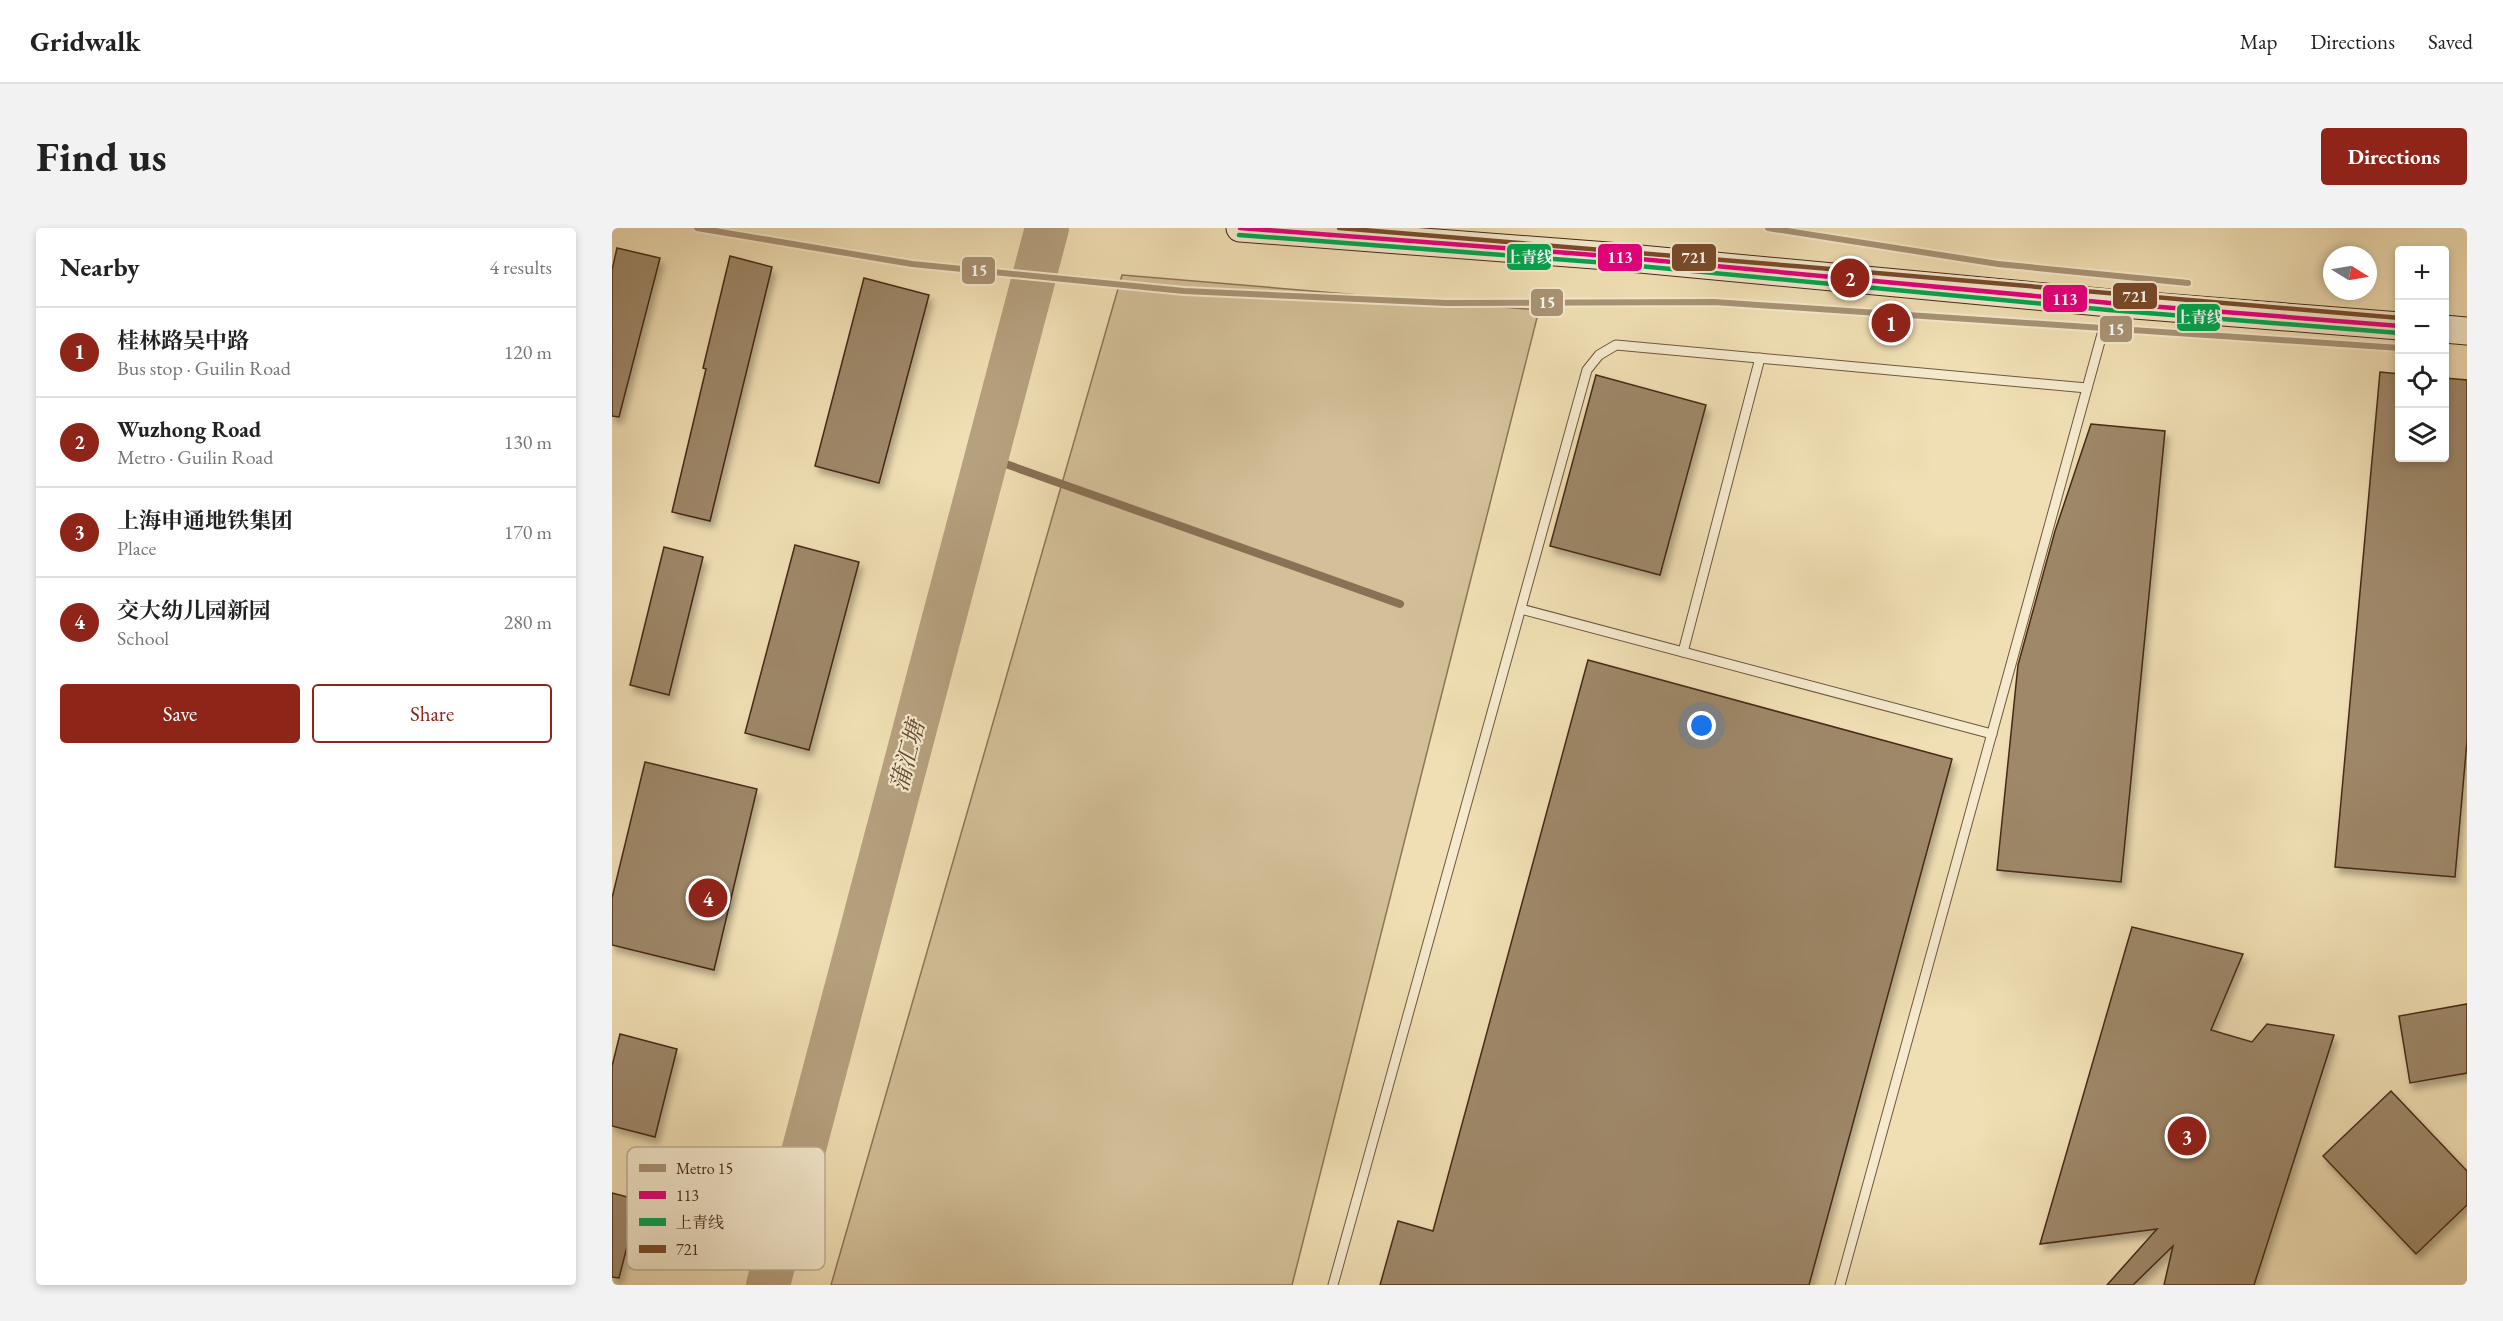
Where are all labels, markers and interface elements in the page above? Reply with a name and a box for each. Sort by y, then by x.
text: Gridwalk [30,23,141,59]
text: Map [2240,28,2277,55]
text: Directions [2310,28,2395,55]
text: Saved [2428,28,2473,55]
button: Directions [2321,128,2467,185]
text: Find us [36,129,167,184]
line badge: 上青线 [1506,243,1552,271]
line badge: 113 [1597,243,1643,272]
line badge: 721 [1671,243,1717,272]
north arrow [2323,246,2377,300]
map controls [2395,246,2449,462]
button: + [2395,246,2449,300]
text: 上青线 [1505,247,1553,268]
text: 113 [1607,247,1633,268]
text: 721 [1681,247,1707,268]
text: Nearby [60,250,140,284]
text: 4 results [489,254,552,280]
line badge: 15 [961,256,996,285]
pin: 2 [1830,256,1870,300]
text: 15 [971,260,987,281]
line badge: 721 [2112,282,2158,310]
line badge: 113 [2042,284,2088,313]
text: 721 [2122,286,2148,307]
line badge: 15 [1530,288,1564,317]
text: 113 [2052,289,2078,310]
text: 15 [1539,292,1555,313]
pin: 1 [1872,300,1910,346]
button: − [2395,300,2449,354]
line badge: 上青线 [2176,303,2221,332]
text: 上青线 [2175,307,2223,328]
line badge: 15 [2099,315,2133,343]
text: 15 [2108,319,2124,340]
text: 桂林路吴中路 [117,326,249,355]
text: 1 [74,339,85,365]
text: 120 m [504,339,552,365]
button: locate [2395,354,2449,408]
text: Bus stop · Guilin Road [117,355,291,381]
button: layers [2395,408,2449,462]
text: Wuzhong Road [117,415,261,444]
text: 2 [74,429,85,455]
text: 130 m [504,429,552,455]
text: Metro · Guilin Road [117,444,273,470]
text: 上海申通地铁集团 [117,506,293,535]
text: 3 [74,519,85,545]
text: 170 m [504,519,552,545]
text: Place [117,535,156,561]
text: 交大幼儿园新园 [117,596,271,625]
text: 4 [74,609,85,635]
text: 280 m [504,609,552,635]
text: School [117,625,169,651]
button: Save [60,684,300,743]
button: Share [312,684,552,743]
your location [1687,711,1716,740]
water label: 蒲汇塘 [883,713,932,795]
pin: 4 [688,876,728,920]
pin: 3 [2168,1114,2206,1158]
legend [627,1147,825,1270]
text: Metro 15 [676,1158,733,1179]
text: 113 [676,1185,699,1206]
text: 上青线 [676,1212,724,1233]
text: 721 [676,1239,699,1260]

